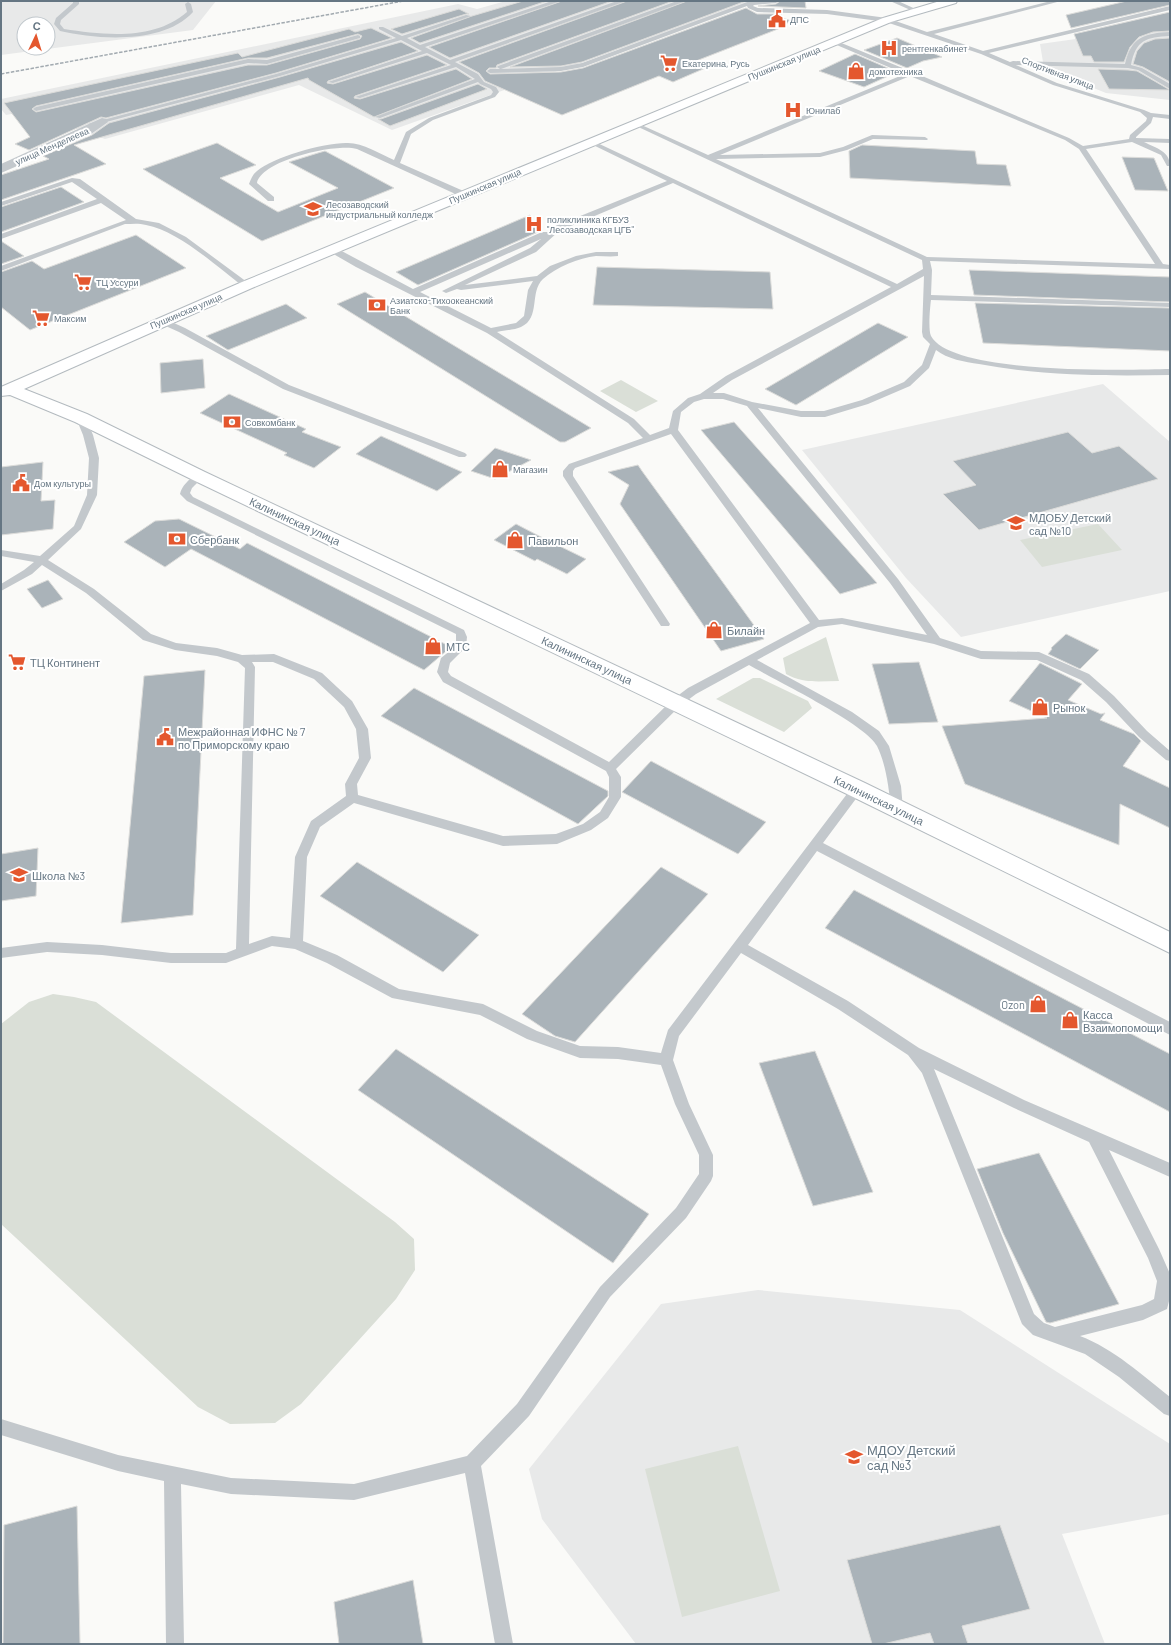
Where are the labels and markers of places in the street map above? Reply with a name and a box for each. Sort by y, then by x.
public building icon: ДПС [767,9,787,29]
place label: ДПС [790,14,810,25]
hospital icon: рентгенкабинет [879,38,899,58]
place label: рентгенкабинет [902,43,967,54]
supermarket icon: Екатерина, Русь [659,53,679,73]
place label: Екатерина, Русь [682,58,750,69]
shop icon: домотехника [846,61,866,81]
place label: домотехника [869,66,923,77]
hospital icon: Юнилаб [783,100,803,120]
place label: Юнилаб [806,105,841,116]
school or university icon: Лесозаводский индустриальный колледж [303,199,323,219]
place label: Лесозаводский индустриальный колледж [326,199,433,220]
hospital icon: поликлиника КГБУЗ "Лесозаводская ЦГБ" [524,214,544,234]
place label: поликлиника КГБУЗ "Лесозаводская ЦГБ" [547,214,634,235]
supermarket icon: ТЦ Уссури [73,272,93,292]
place label: ТЦ Уссури [96,277,139,288]
bank icon: Азиатско-Тихоокеанский Банк [367,295,387,315]
place label: Азиатско-Тихоокеанский Банк [390,295,493,316]
supermarket icon: Максим [31,308,51,328]
place label: Максим [54,313,86,324]
bank icon: Совкомбанк [222,412,242,432]
place label: Совкомбанк [245,417,295,428]
shop icon: Магазин [490,459,510,479]
place label: Магазин [513,464,548,475]
public building icon: Дом культуры [11,473,31,493]
place label: Дом культуры [34,478,91,489]
place label: МДОБУ Детский сад №10 [1029,511,1111,537]
school or university icon: МДОБУ Детский сад №10 [1006,513,1026,533]
bank icon: Сбербанк [167,529,187,549]
shop icon: Павильон [505,530,525,550]
place label: Сбербанк [190,533,240,546]
place label: Павильон [528,534,578,547]
shop icon: Билайн [704,620,724,640]
place label: Билайн [727,624,765,637]
shop icon: МТС [423,636,443,656]
place label: МТС [446,640,470,653]
supermarket icon: ТЦ Континент [7,652,27,672]
place label: ТЦ Континент [30,656,100,669]
shop icon: Рынок [1030,697,1050,717]
place label: Рынок [1053,701,1085,714]
place label: Межрайонная ИФНС № 7 по Приморскому краю [178,725,305,751]
public building icon: Межрайонная ИФНС № 7 по Приморскому краю [155,727,175,747]
school or university icon: Школа №3 [9,865,29,885]
place label: Школа №3 [32,869,85,882]
shop icon: Ozon [1028,994,1048,1014]
place label: Ozon [1001,998,1025,1011]
place label: Касса Взаимопомощи [1083,1008,1162,1034]
shop icon: Касса Взаимопомощи [1060,1010,1080,1030]
place label: МДОУ Детский сад №3 [867,1442,955,1473]
school or university icon: МДОУ Детский сад №3 [844,1447,864,1467]

